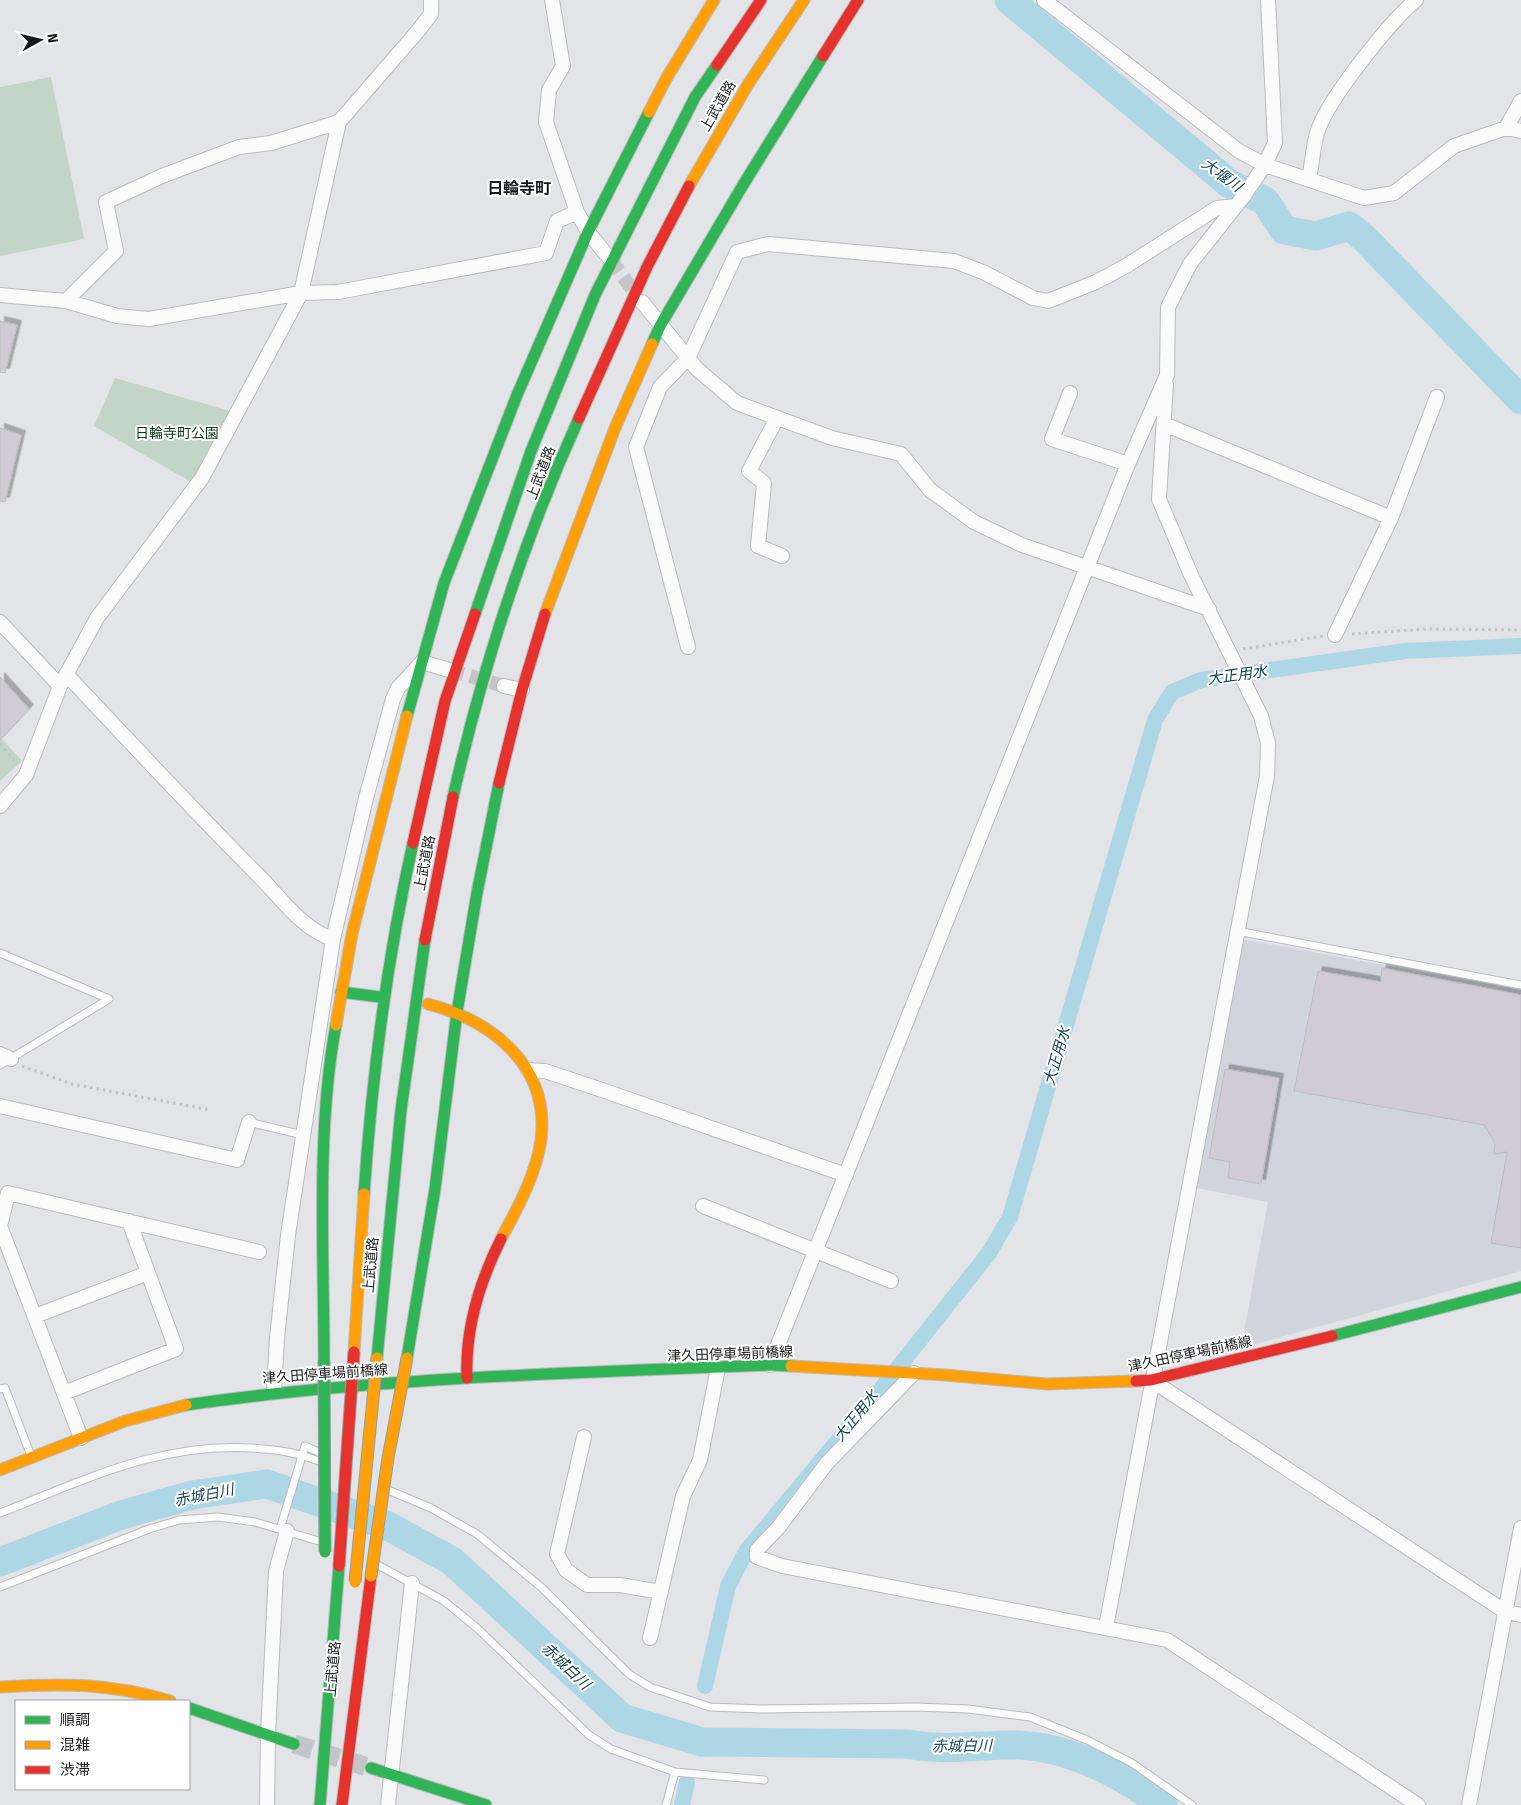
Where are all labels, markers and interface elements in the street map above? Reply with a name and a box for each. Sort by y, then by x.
north arrow [15,15,65,65]
text: N [43,32,61,44]
street label: 上武道路 [697,78,739,134]
water label: 大堰川 [1199,154,1247,197]
district label: 日輪寺町 [487,179,551,198]
park label: 日輪寺町公園 [135,425,219,442]
street label: 上武道路 [523,444,559,502]
water label: 大正用水 [1206,662,1270,688]
street label: 上武道路 [411,834,439,892]
water label: 大正用水 [1040,1023,1074,1087]
street label: 上武道路 [360,1236,382,1294]
street label: 津久田停車場前橋線 [1127,1333,1253,1375]
street label: 津久田停車場前橋線 [667,1343,793,1365]
street label: 津久田停車場前橋線 [262,1361,388,1387]
water label: 大正用水 [830,1385,883,1445]
water label: 赤城白川 [173,1480,237,1510]
water label: 赤城白川 [538,1639,596,1694]
street label: 上武道路 [322,1640,344,1698]
legend [15,1700,190,1790]
text: 順調 [60,1711,90,1729]
text: 混雑 [60,1736,90,1754]
water label: 赤城白川 [932,1736,994,1756]
text: 渋滞 [60,1761,90,1779]

